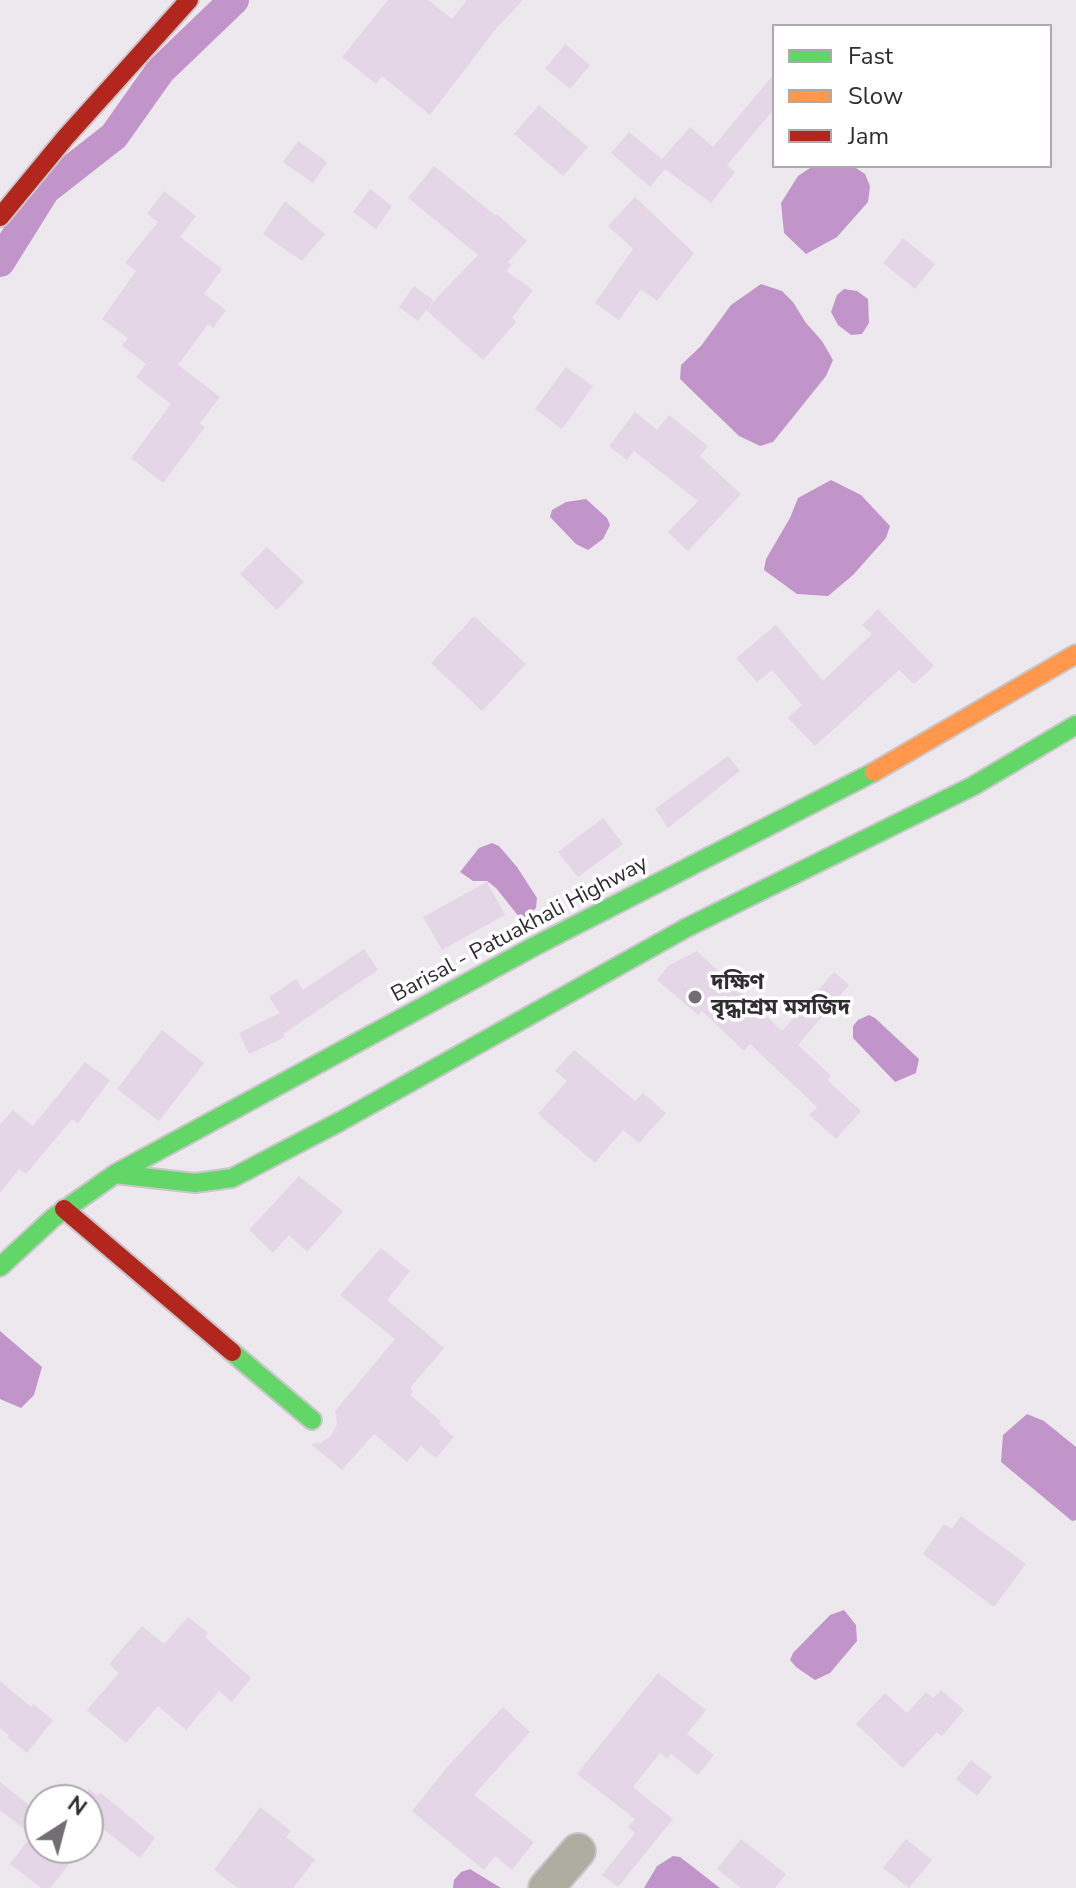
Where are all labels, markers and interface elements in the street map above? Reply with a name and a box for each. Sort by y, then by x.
legend [772,24,1052,168]
text: Fast [848,40,893,72]
text: Slow [848,80,903,112]
text: Jam [848,120,889,152]
street label: Barisal - Patuakhali Highway [387,851,653,1009]
place label: দক্ষিণ বৃদ্ধাশ্রম মসজিদ [711,971,850,1022]
marker: দক্ষিণ বৃদ্ধাশ্রম মসজিদ [686,988,704,1006]
north arrow [24,1784,104,1864]
text: N [61,1789,92,1823]

